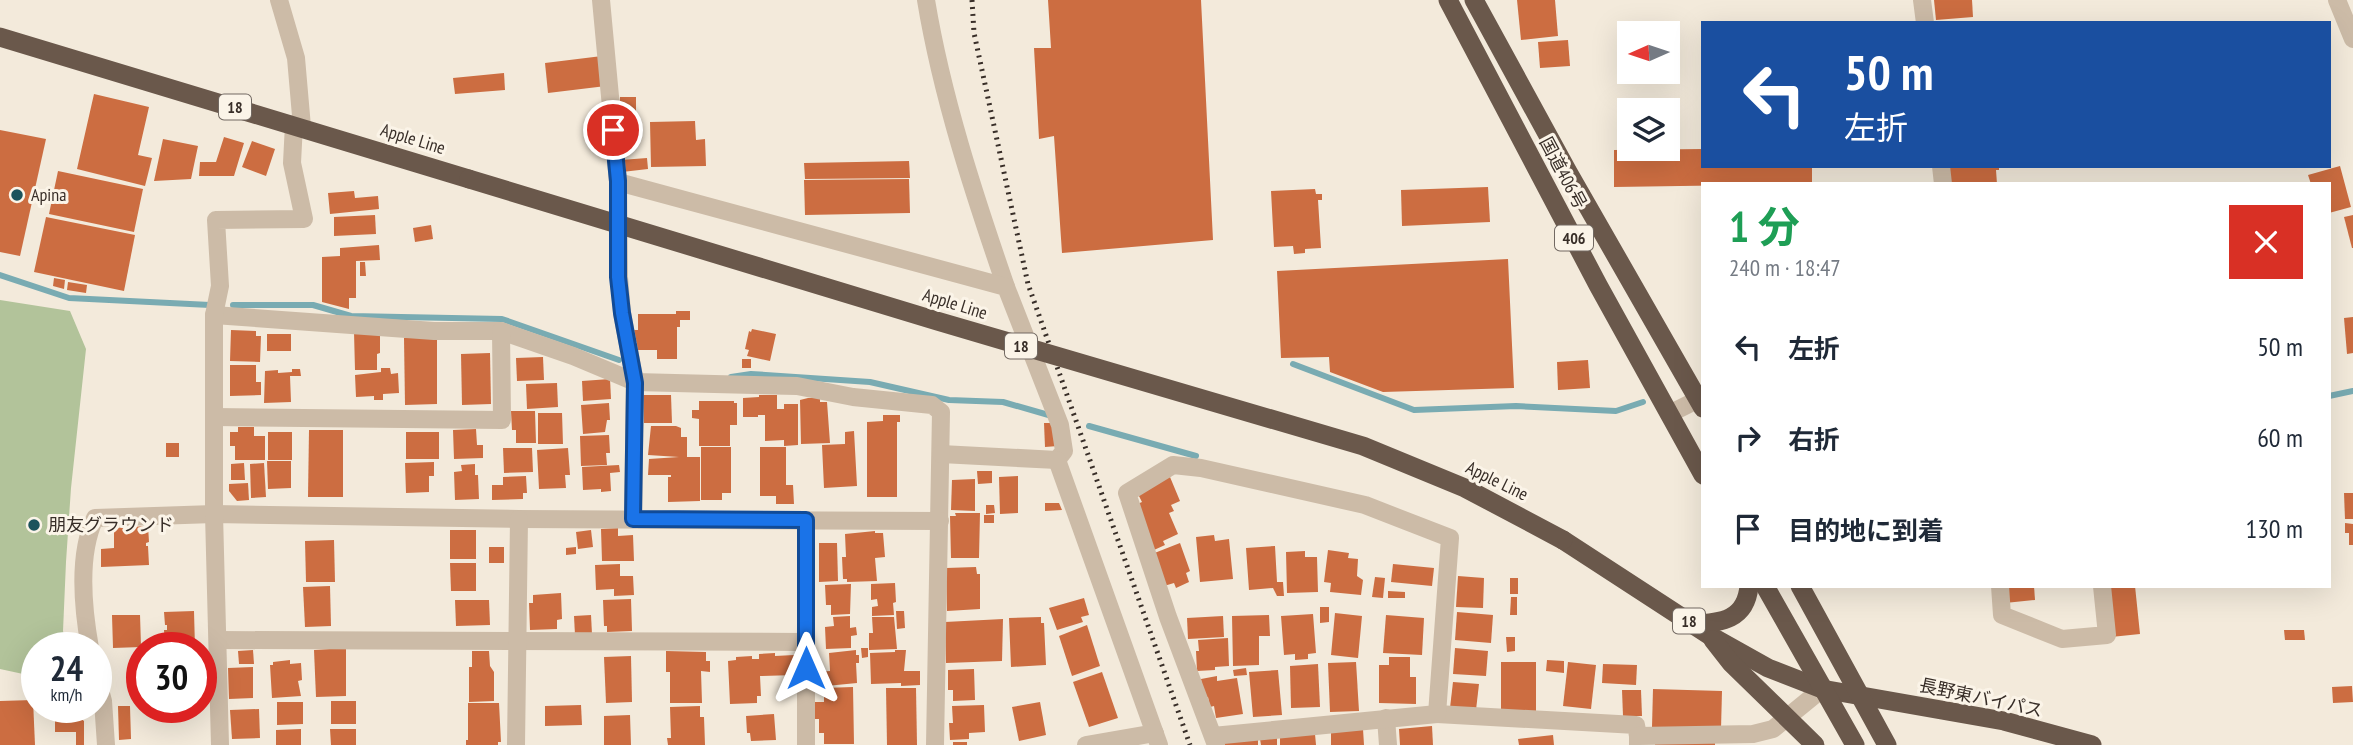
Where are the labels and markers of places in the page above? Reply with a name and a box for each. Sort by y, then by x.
pin [583,100,643,160]
place label: Apina [31,183,66,206]
marker: Apina [9,187,25,203]
place label: 朋友グラウンド [48,513,174,536]
marker: 朋友グラウンド [26,517,42,533]

